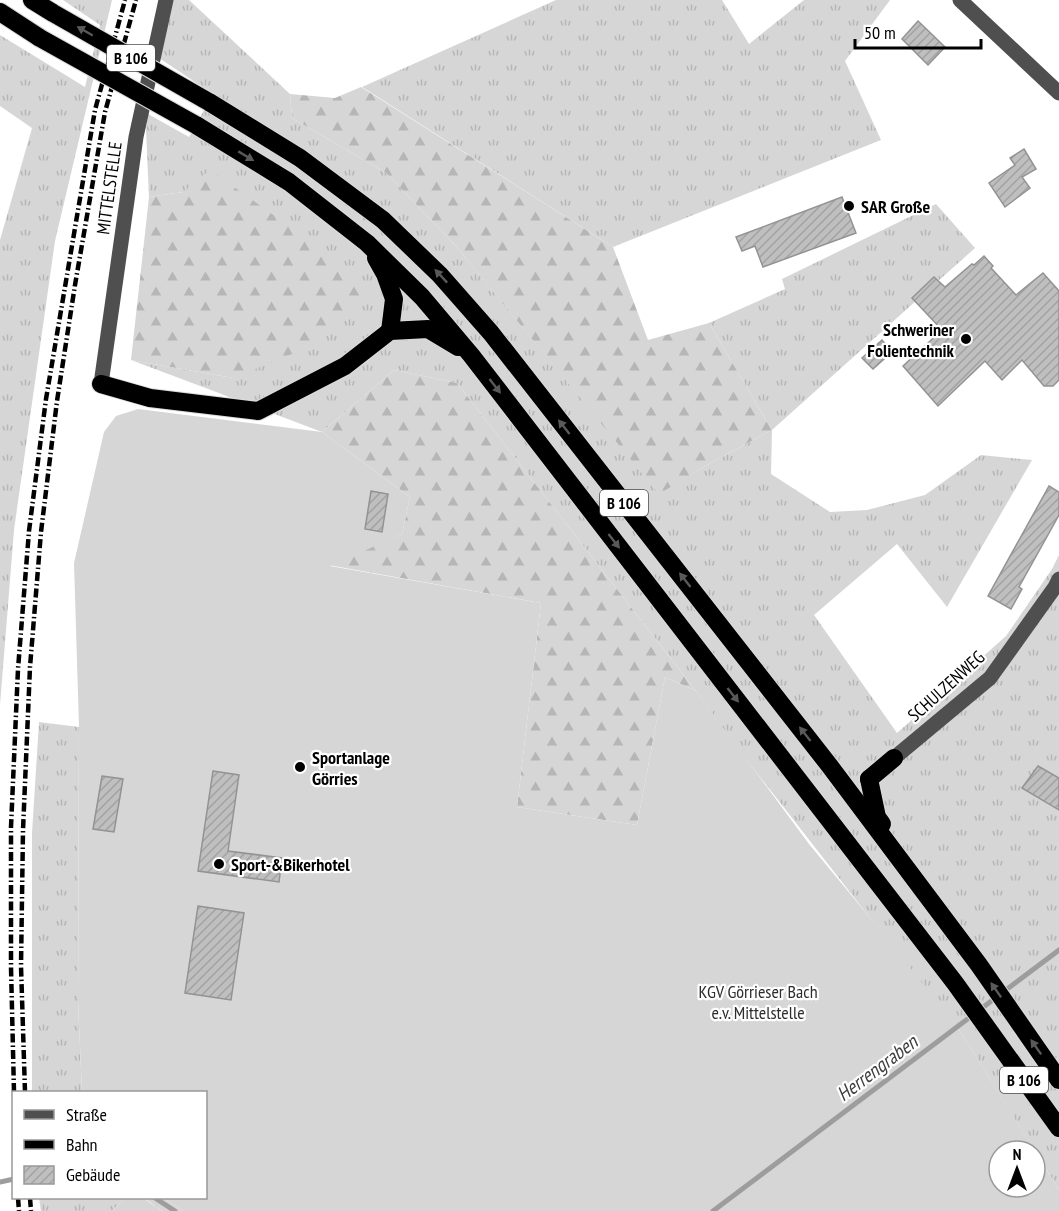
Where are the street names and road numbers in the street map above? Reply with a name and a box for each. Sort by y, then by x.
road number: B 106 [107,45,155,71]
street label: MITTELSTELLE [91,140,127,236]
road number: B 106 [600,490,648,516]
street label: SCHULZENWEG [903,645,989,727]
road number: B 106 [1000,1067,1048,1093]

